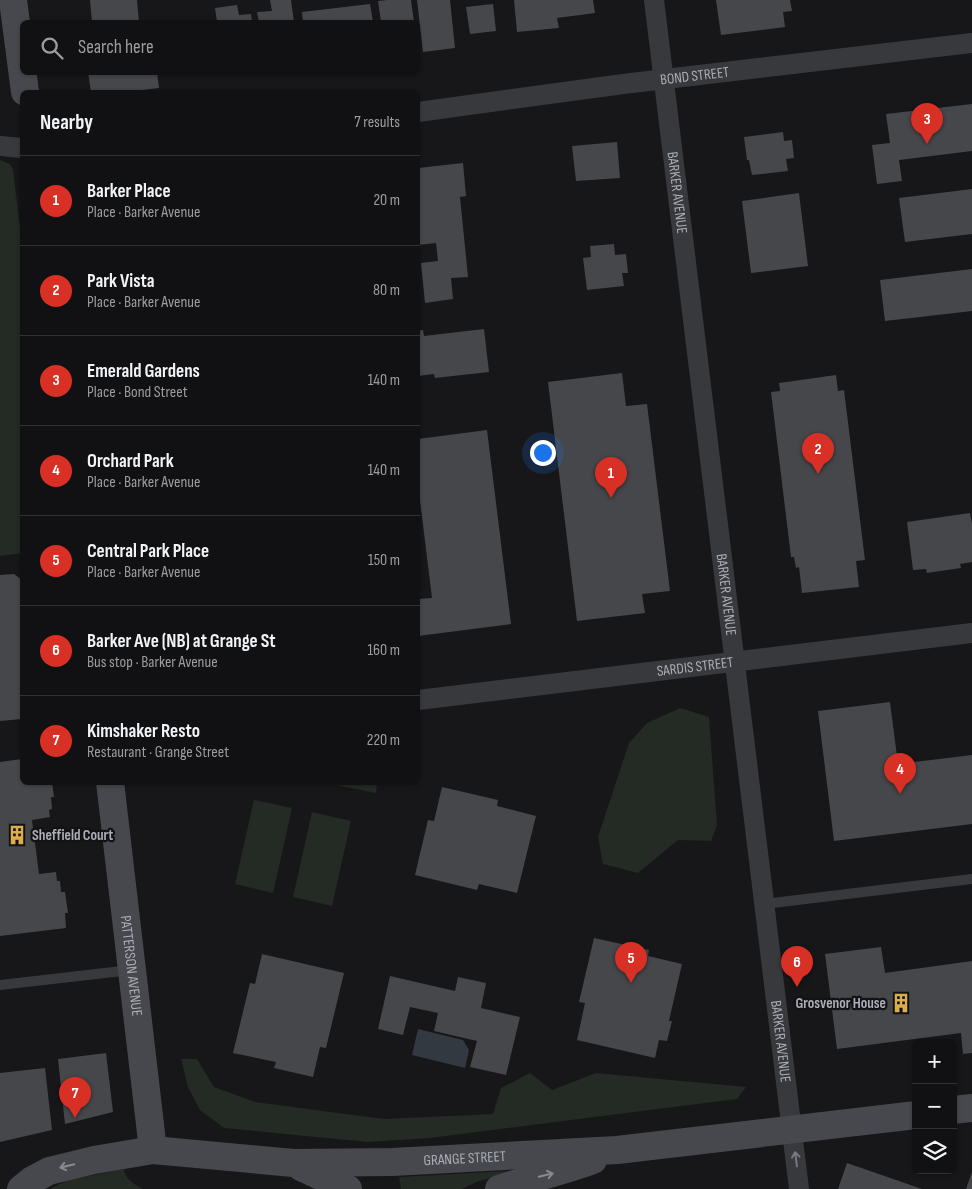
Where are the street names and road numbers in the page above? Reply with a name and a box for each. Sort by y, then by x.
street label: BOND STREET [659,62,730,89]
street label: BARKER AVENUE [663,150,692,235]
street label: BARKER AVENUE [712,552,741,637]
street label: SARDIS STREET [656,652,734,681]
street label: PATTERSON AVENUE [116,914,147,1017]
street label: BARKER AVENUE [767,999,795,1083]
street label: GRANGE STREET [423,1146,506,1170]

